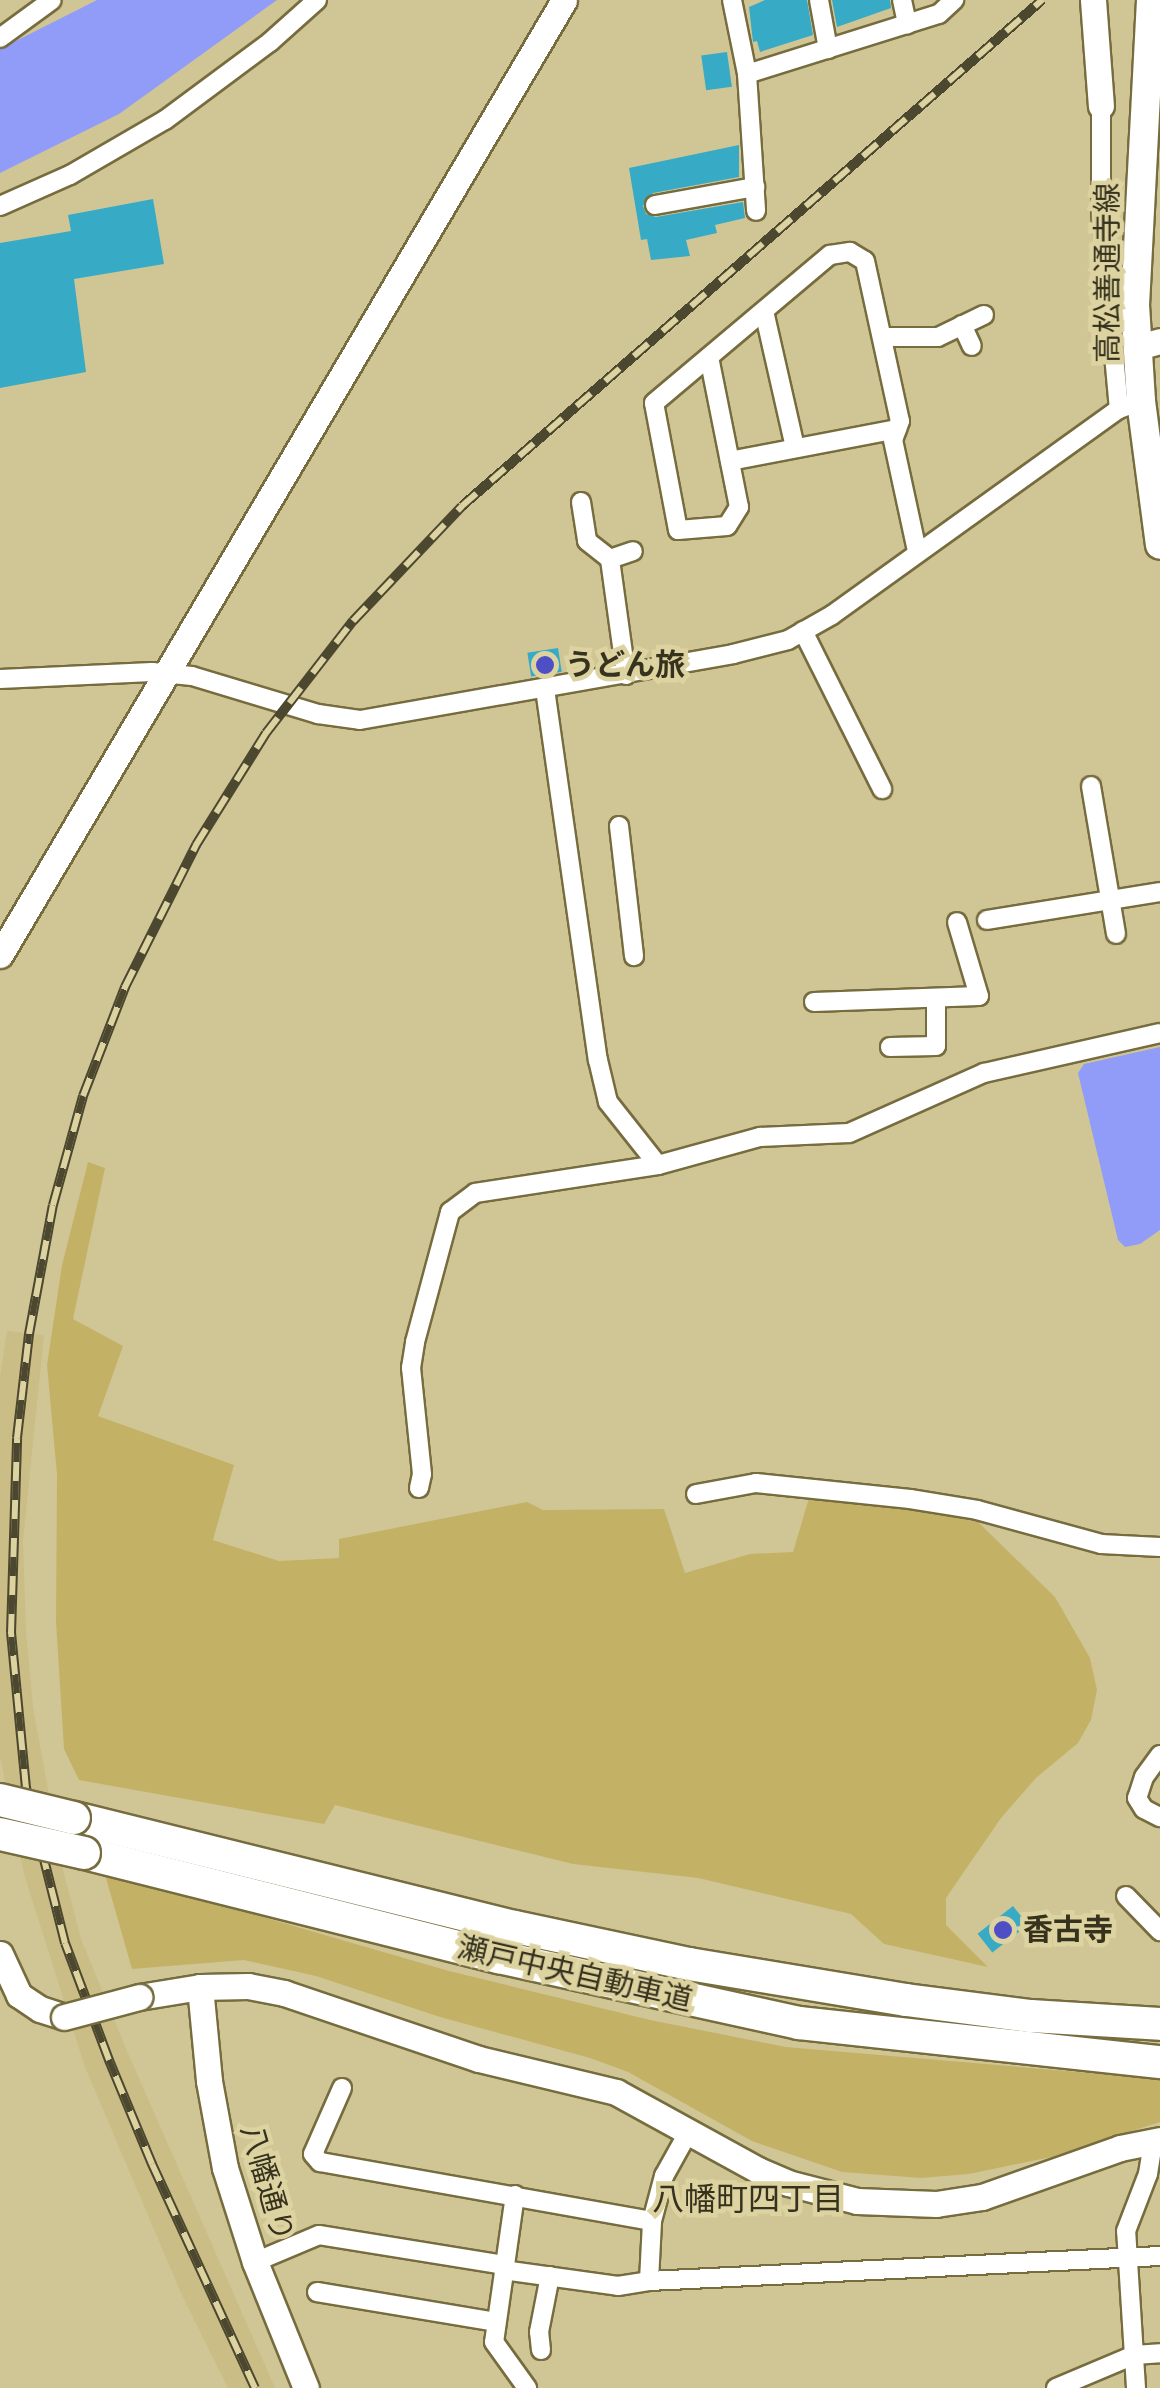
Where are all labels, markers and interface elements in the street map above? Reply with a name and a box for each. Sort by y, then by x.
street label: 高松善通寺線 [1090,183,1126,363]
place label: うどん旅 [565,647,685,683]
marker: うどん旅 [534,654,556,676]
place label: 香古寺 [1023,1912,1113,1948]
marker: 香古寺 [992,1919,1014,1941]
street label: 瀬戸中央自動車道 [454,1929,696,2019]
street label: 八幡通り [233,2120,301,2246]
district label: 八幡町四丁目 [652,2180,844,2218]

